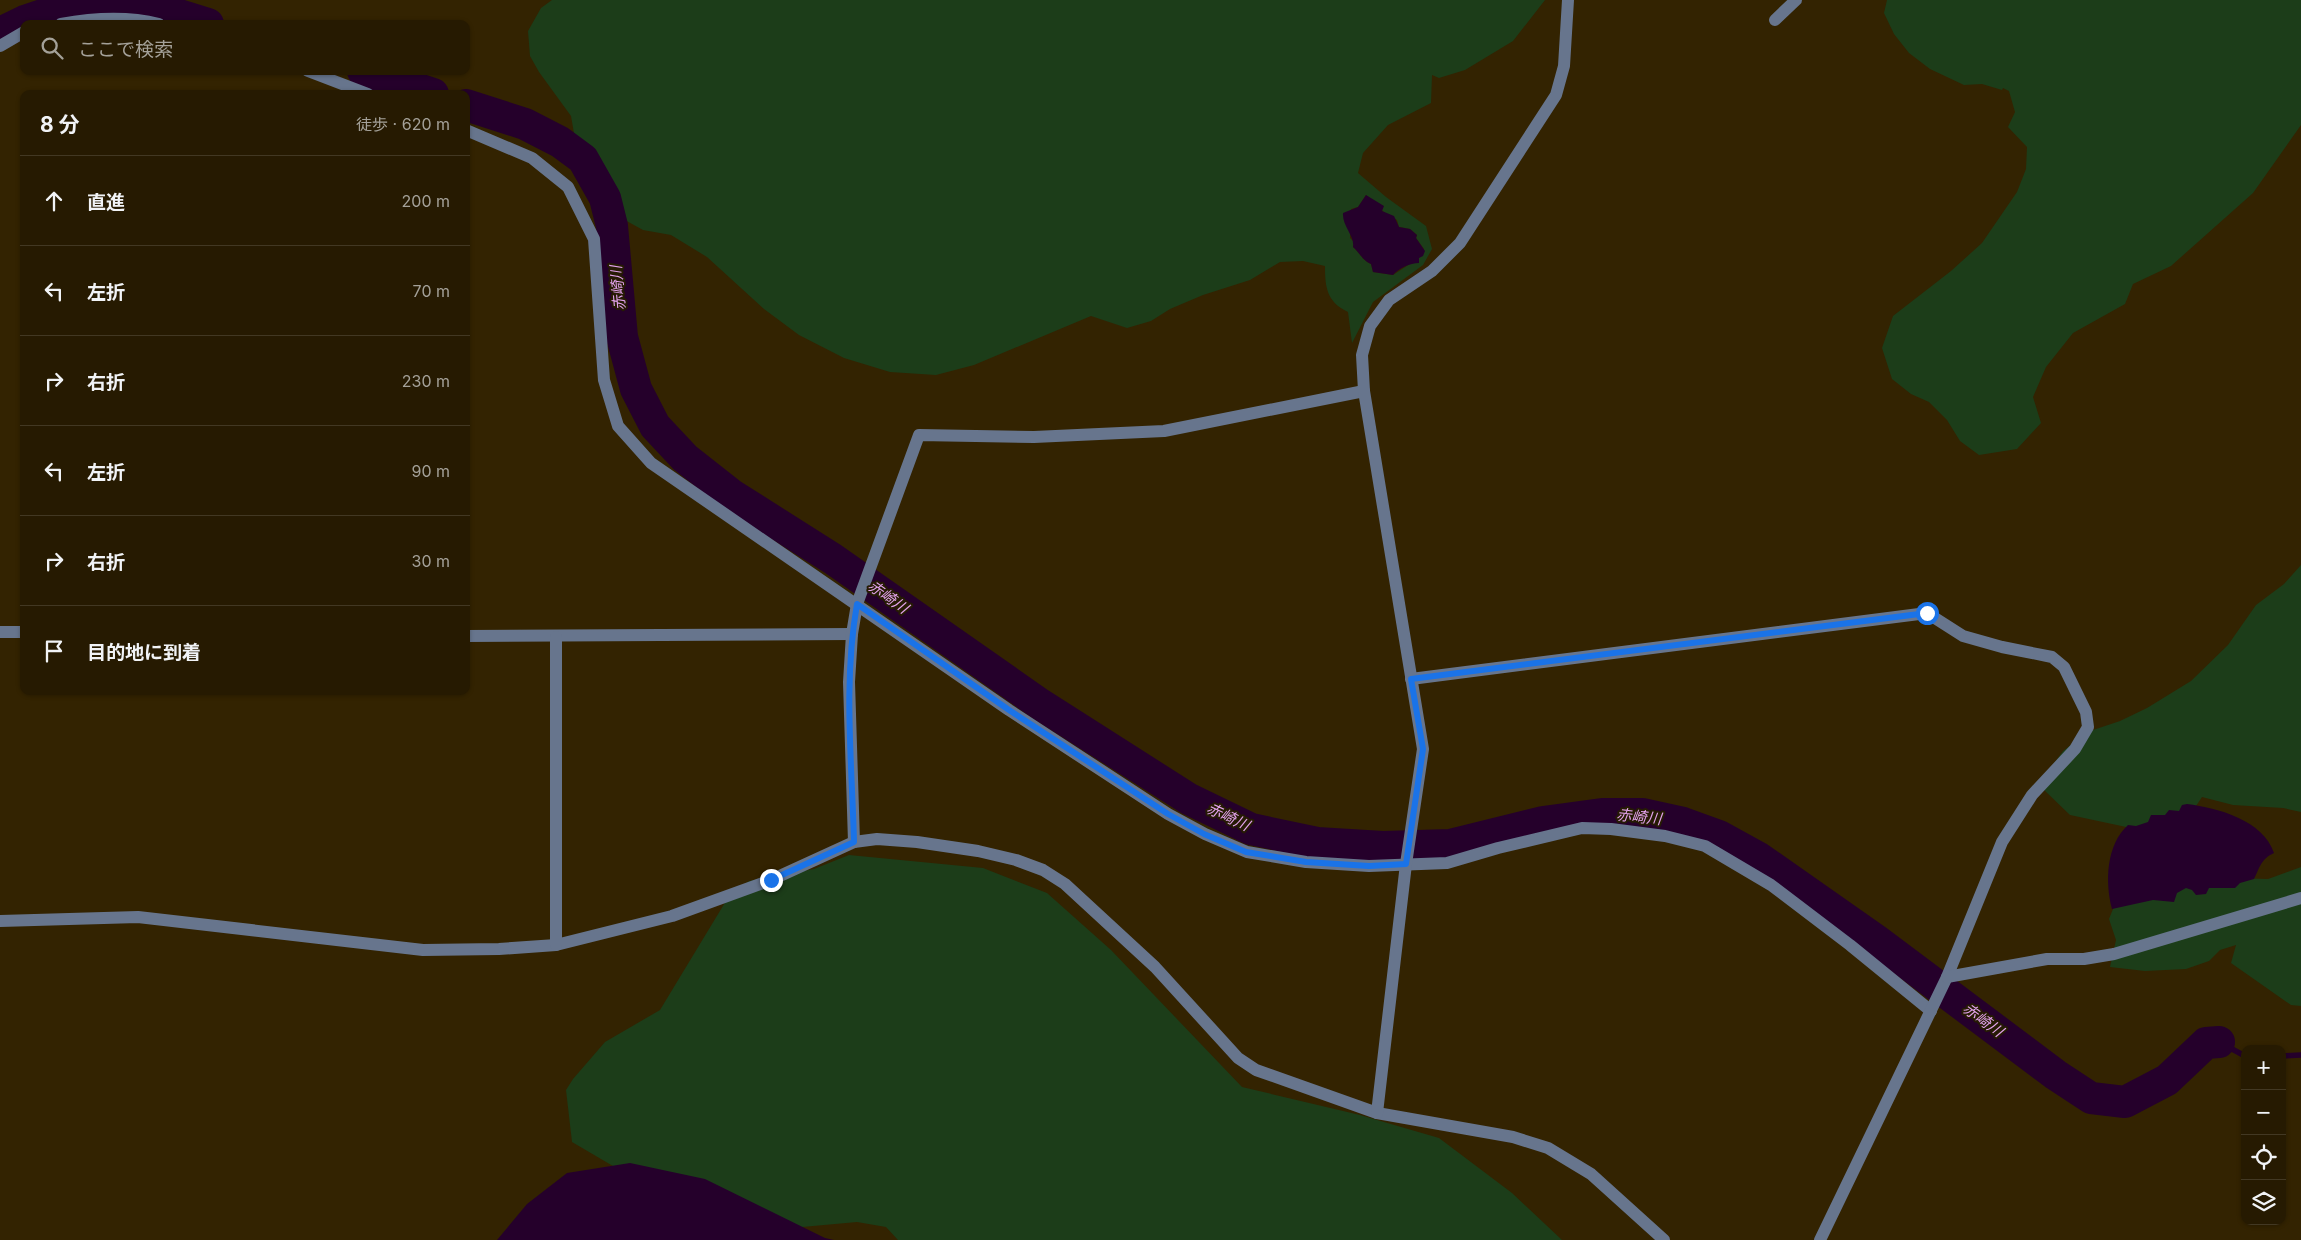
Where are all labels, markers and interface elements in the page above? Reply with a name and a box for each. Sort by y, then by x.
search box [20,20,470,75]
icon: search [38,34,66,62]
text: ここで検索 [78,38,173,61]
text: 8 分 [40,112,80,137]
text: 徒歩 · 620 m [356,114,450,134]
icon: ahead [40,187,68,215]
text: 直進 [87,191,125,214]
text: 200 m [402,191,450,211]
water label: 赤崎川 [606,263,629,311]
icon: left [40,277,68,305]
text: 左折 [87,281,125,304]
text: 70 m [413,281,450,301]
icon: right [40,367,68,395]
text: 右折 [87,371,125,394]
text: 230 m [402,371,450,391]
icon: left [40,457,68,485]
text: 左折 [87,461,125,484]
text: 90 m [411,461,450,481]
icon: right [40,547,68,575]
text: 右折 [87,551,125,574]
text: 30 m [412,551,450,571]
water label: 赤崎川 [864,576,914,618]
route start [1916,602,1939,625]
icon: arrive [40,637,68,665]
text: 目的地に到着 [87,641,201,664]
water label: 赤崎川 [1204,798,1254,836]
water label: 赤崎川 [1616,805,1664,829]
route end [760,869,783,892]
water label: 赤崎川 [1960,999,2009,1042]
map controls [2241,1045,2286,1225]
button: + [2241,1045,2286,1090]
button: − [2241,1090,2286,1135]
button: locate [2241,1135,2286,1180]
button: layers [2241,1180,2286,1225]

